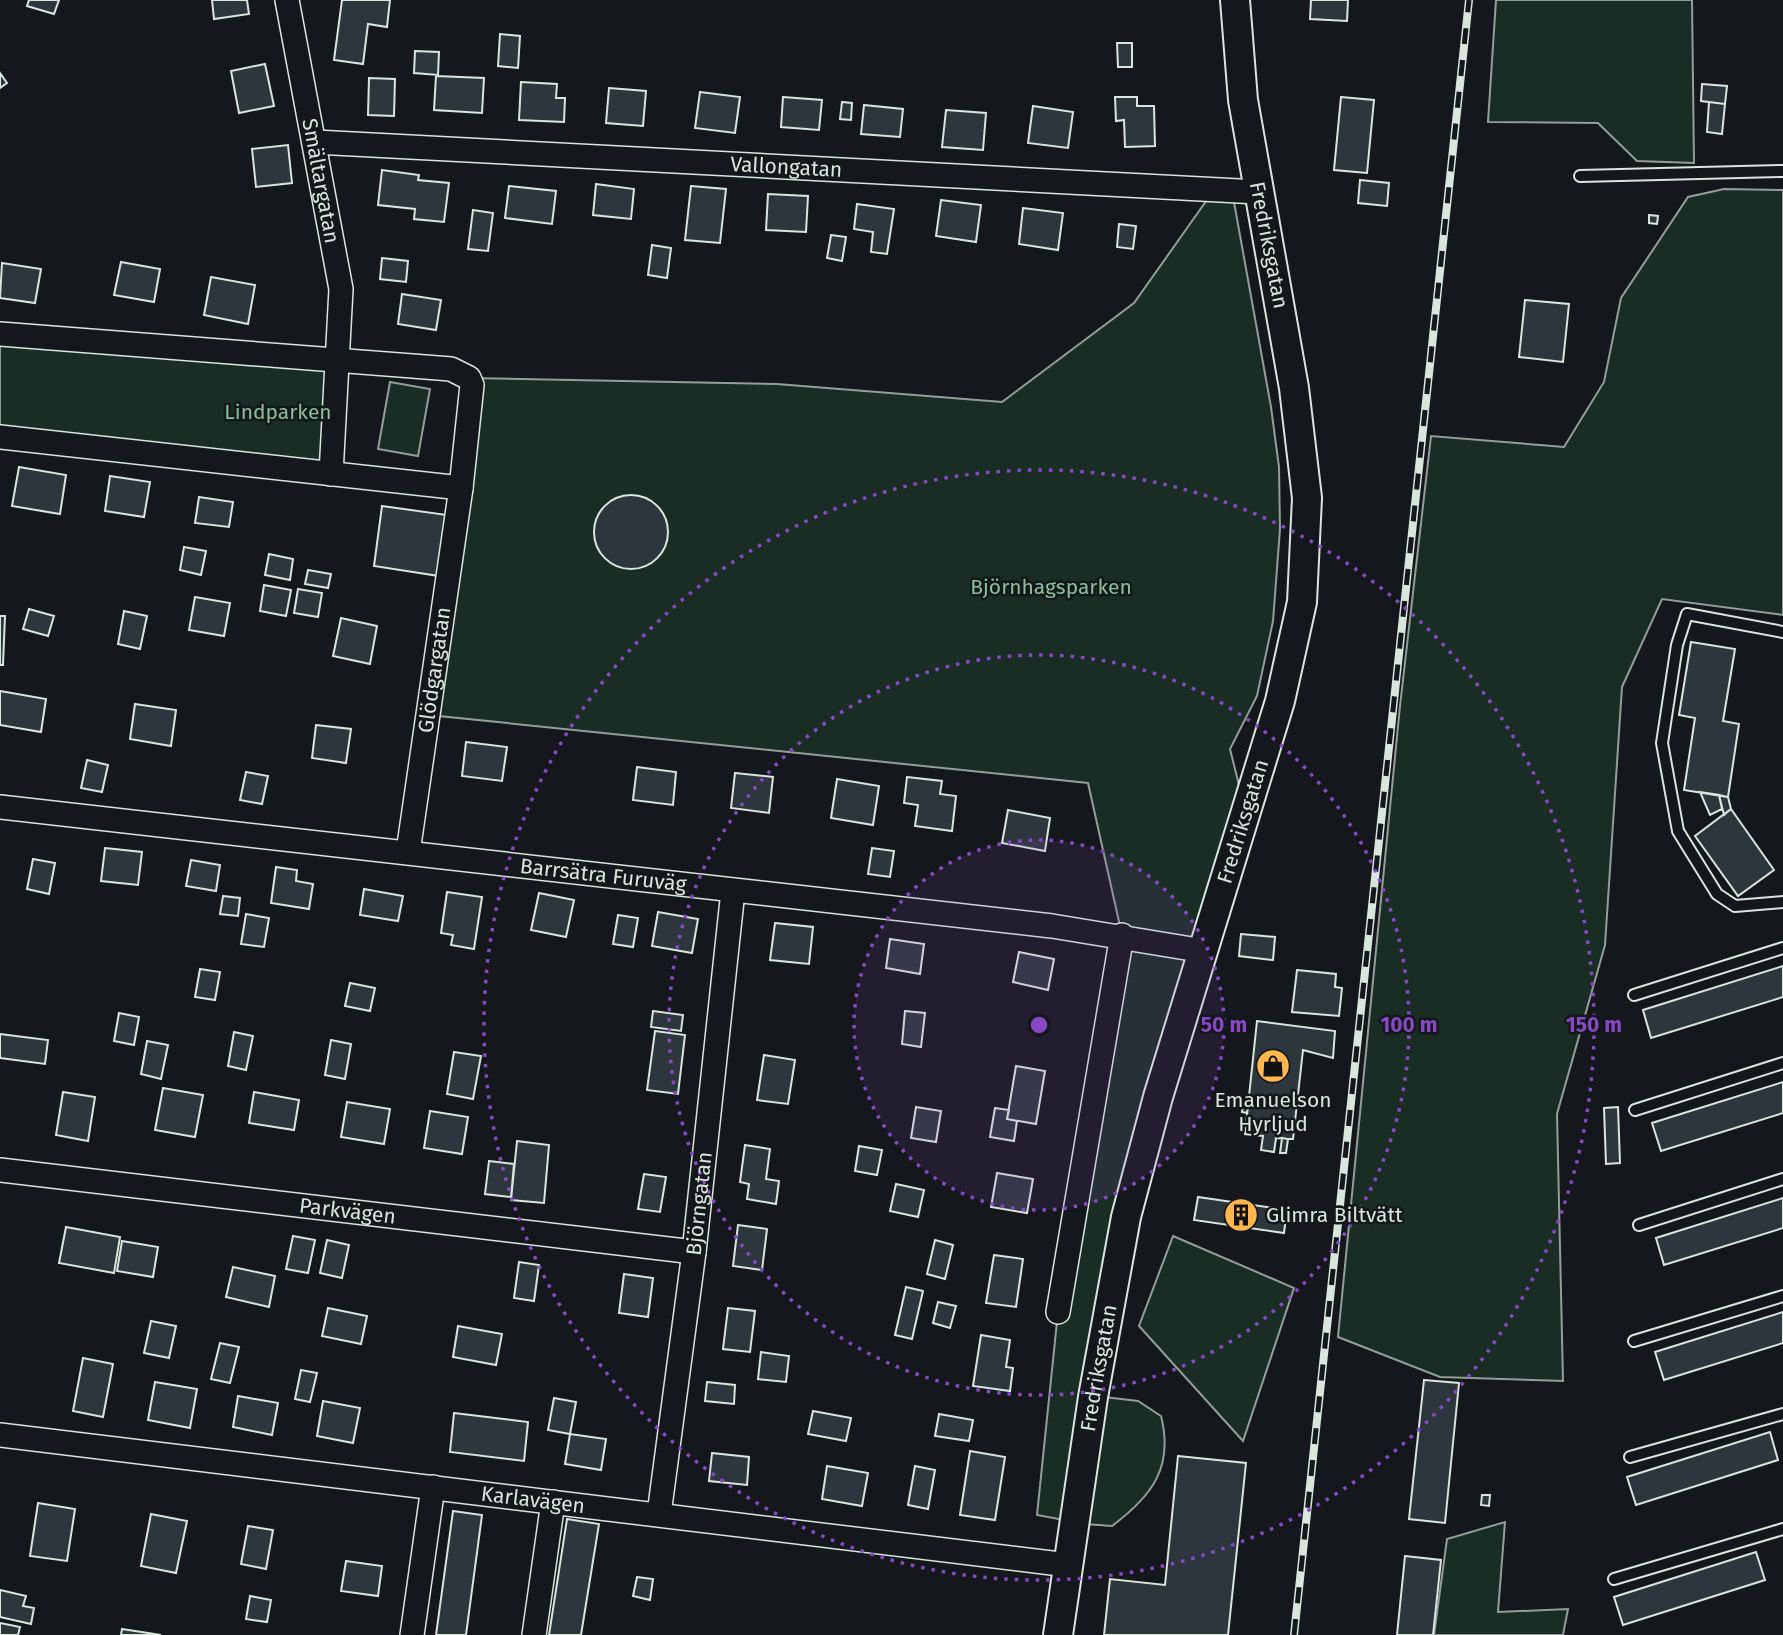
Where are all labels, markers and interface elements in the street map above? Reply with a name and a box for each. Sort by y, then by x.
street label: Smältargatan [296,116,345,246]
street label: Vallongatan [730,151,843,183]
street label: Fredriksgatan [1244,179,1294,311]
park label: Lindparken [224,399,332,425]
park label: Björnhagsparken [970,574,1132,600]
street label: Glödgargatan [412,605,457,735]
street label: Fredriksgatan [1211,756,1274,887]
street label: Barrsätra Furuväg [519,853,688,898]
text: 50 m [1201,1012,1247,1038]
text: 100 m [1380,1012,1438,1038]
text: 150 m [1566,1012,1622,1038]
centre of rings [1027,1013,1051,1037]
shop icon: Emanuelson Hyrljud [1254,1047,1292,1085]
place label: Emanuelson Hyrljud [1215,1087,1331,1137]
street label: Björngatan [681,1150,718,1257]
street label: Parkvägen [298,1192,397,1230]
building icon: Glimra Biltvätt [1222,1196,1260,1234]
place label: Glimra Biltvätt [1266,1202,1403,1228]
street label: Fredriksgatan [1075,1302,1123,1433]
street label: Karlavägen [480,1481,587,1519]

